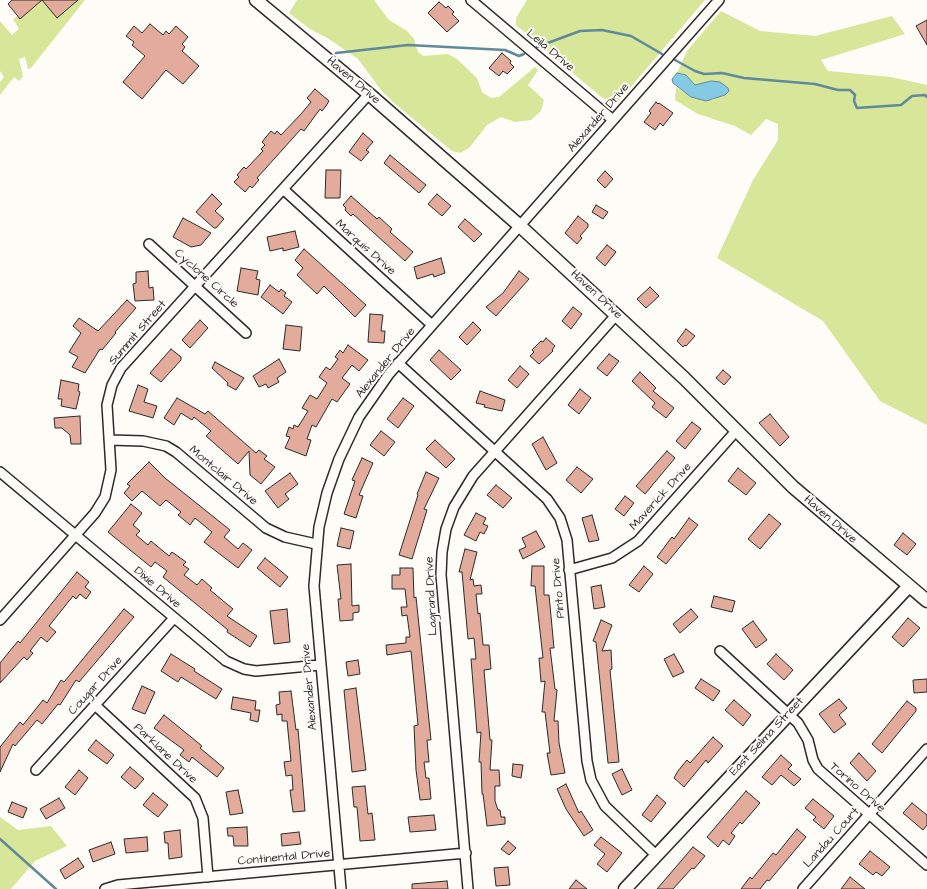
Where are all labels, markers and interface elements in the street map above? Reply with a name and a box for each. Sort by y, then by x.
street label: Leila Drive [523,27,577,75]
street label: Haven Drive [323,54,383,108]
street label: Alexander Drive [565,81,633,155]
street label: Marquis Drive [332,217,398,279]
street label: Cyclone Circle [171,246,241,312]
street label: Haven Drive [567,267,625,323]
street label: Summit Street [106,298,170,368]
street label: Alexander Drive [353,325,419,401]
street label: Montclair Drive [186,443,260,509]
street label: Maverick Drive [627,460,695,534]
street label: Haven Drive [800,493,860,547]
street label: Lagrand Drive [423,556,441,636]
street label: Pinto Drive [549,557,569,619]
street label: Dixie Drive [130,564,184,612]
street label: Alexander Drive [299,643,321,731]
street label: Cougar Drive [66,654,126,718]
street label: East Selma Street [727,695,807,779]
street label: Parklane Drive [130,721,200,787]
street label: Torino Drive [826,760,888,816]
street label: Landau Court [801,805,863,871]
street label: Continental Drive [237,847,331,869]

